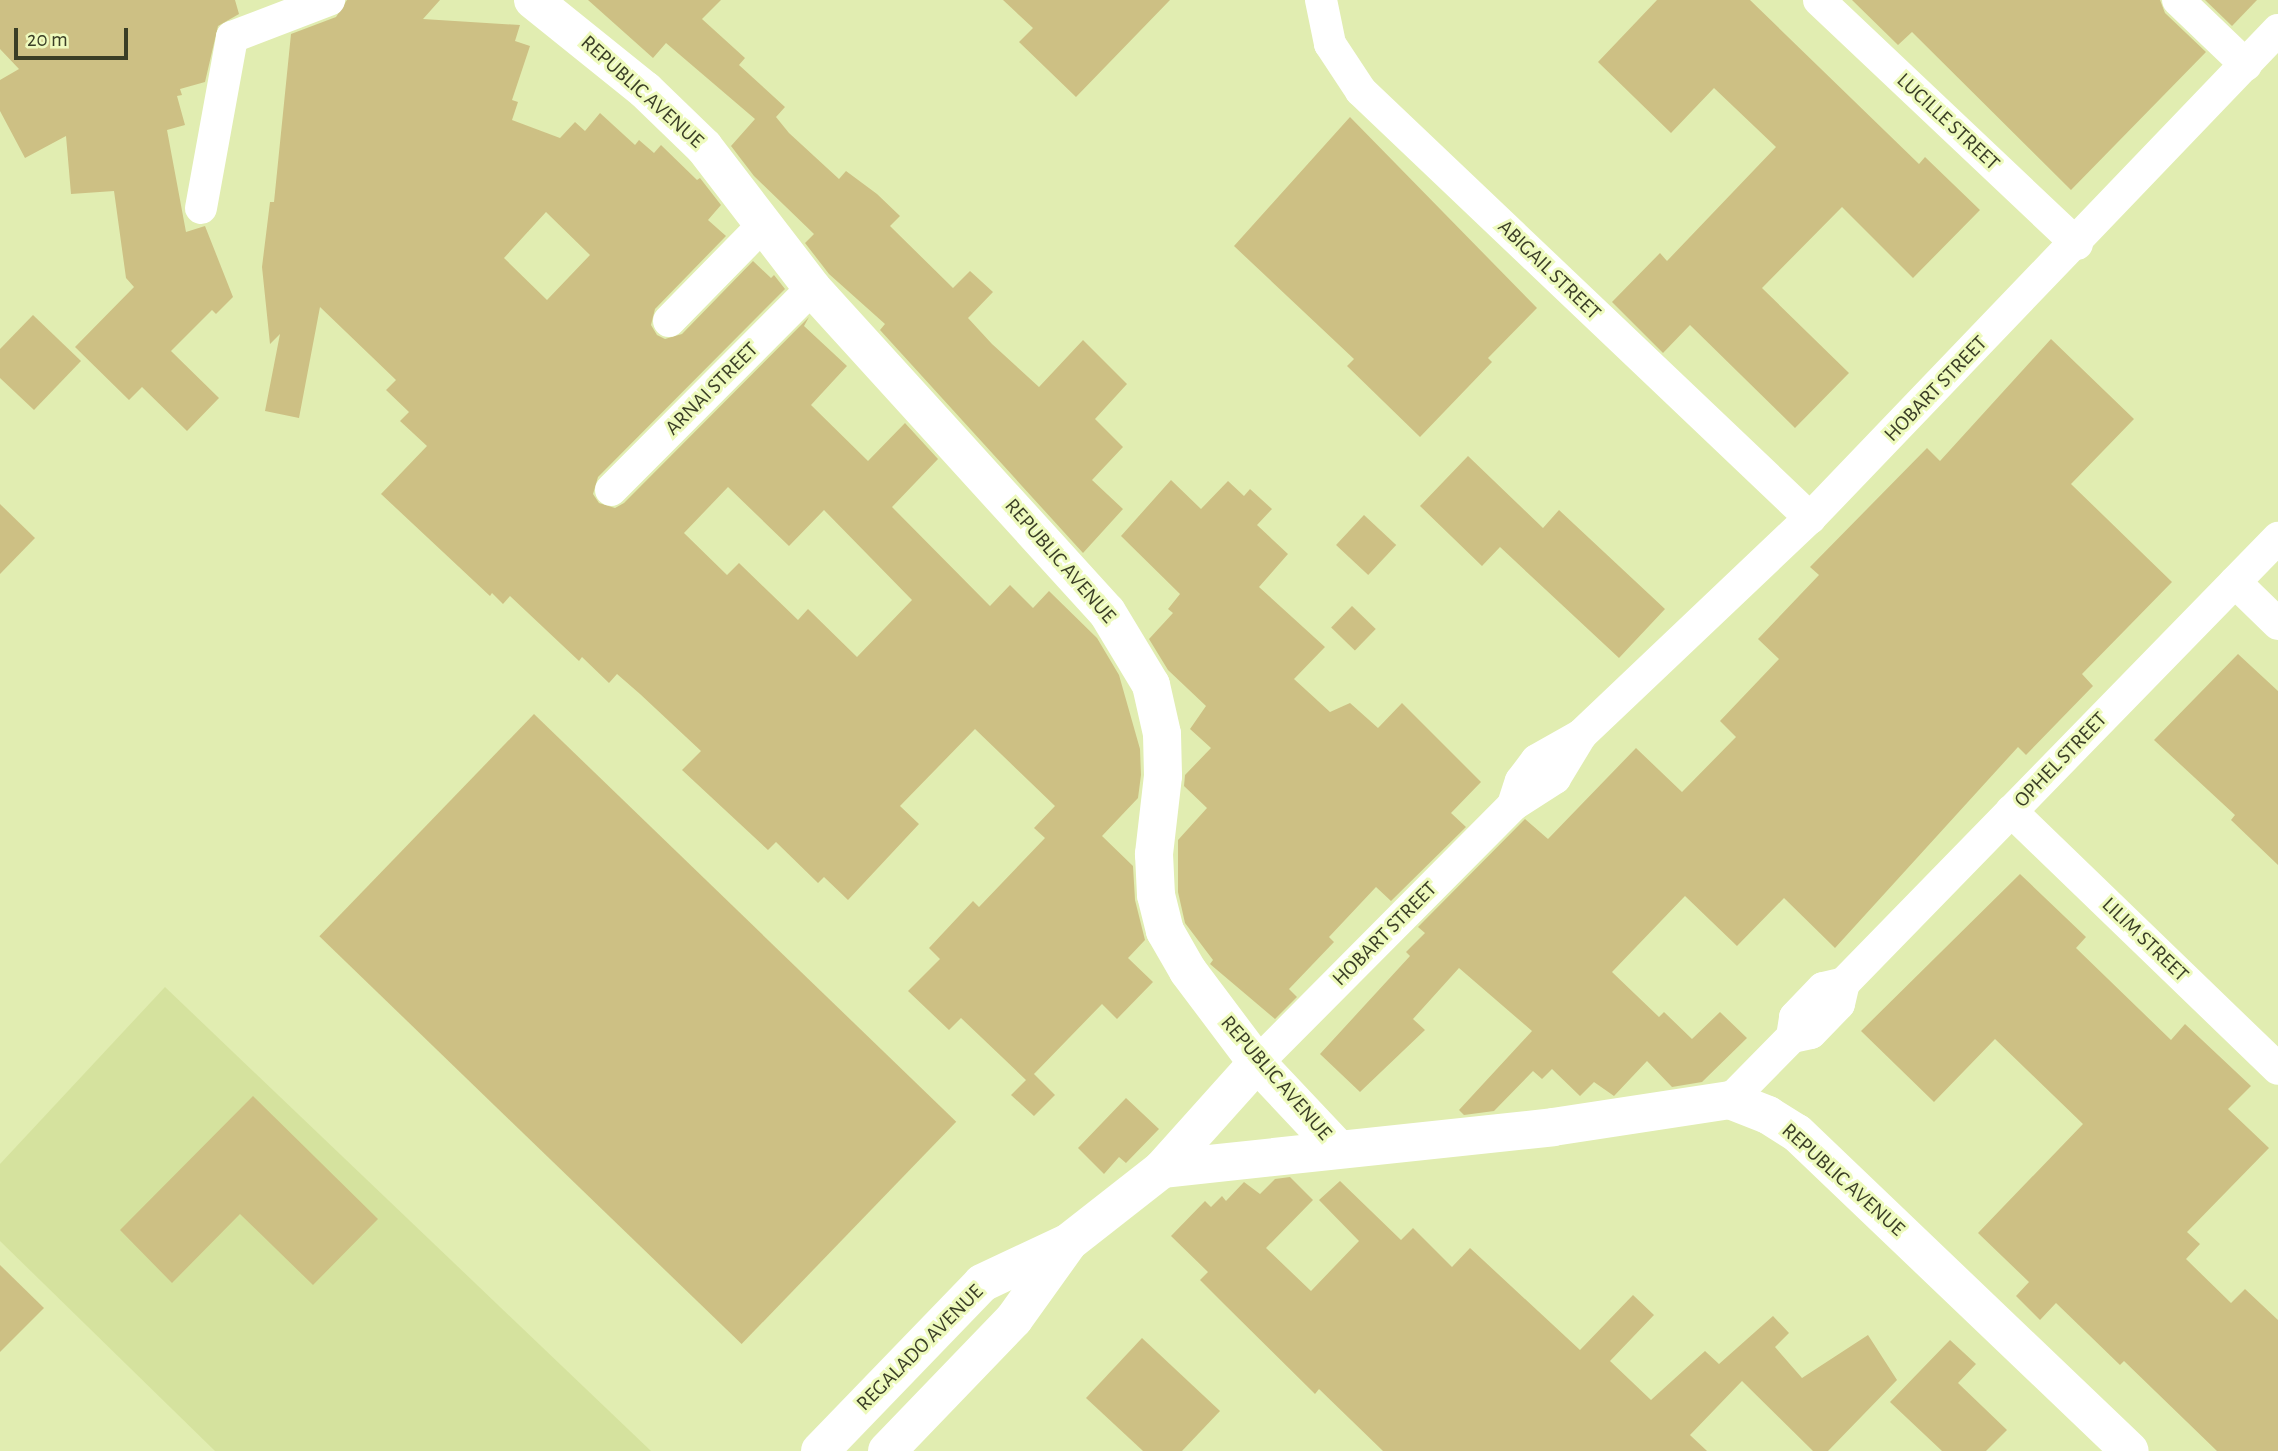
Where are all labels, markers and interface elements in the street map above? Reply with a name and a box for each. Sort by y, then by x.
scale bar [18,14,131,58]
text: 20 m [27,29,68,50]
street label: REPUBLIC AVENUE [575,30,709,154]
street label: LUCILLE STREET [1891,68,2005,176]
street label: ABIGAIL STREET [1492,215,1606,325]
street label: HOBART STREET [1879,331,1993,447]
street label: ARNAI STREET [660,337,764,441]
street label: REPUBLIC AVENUE [999,494,1121,628]
street label: OPHEL STREET [2009,707,2113,813]
street label: HOBART STREET [1327,876,1443,992]
street label: LILIM STREET [2096,892,2194,988]
street label: REPUBLIC AVENUE [1215,1011,1337,1145]
street label: REPUBLIC AVENUE [1776,1118,1910,1242]
street label: REGALADO AVENUE [851,1279,989,1417]

